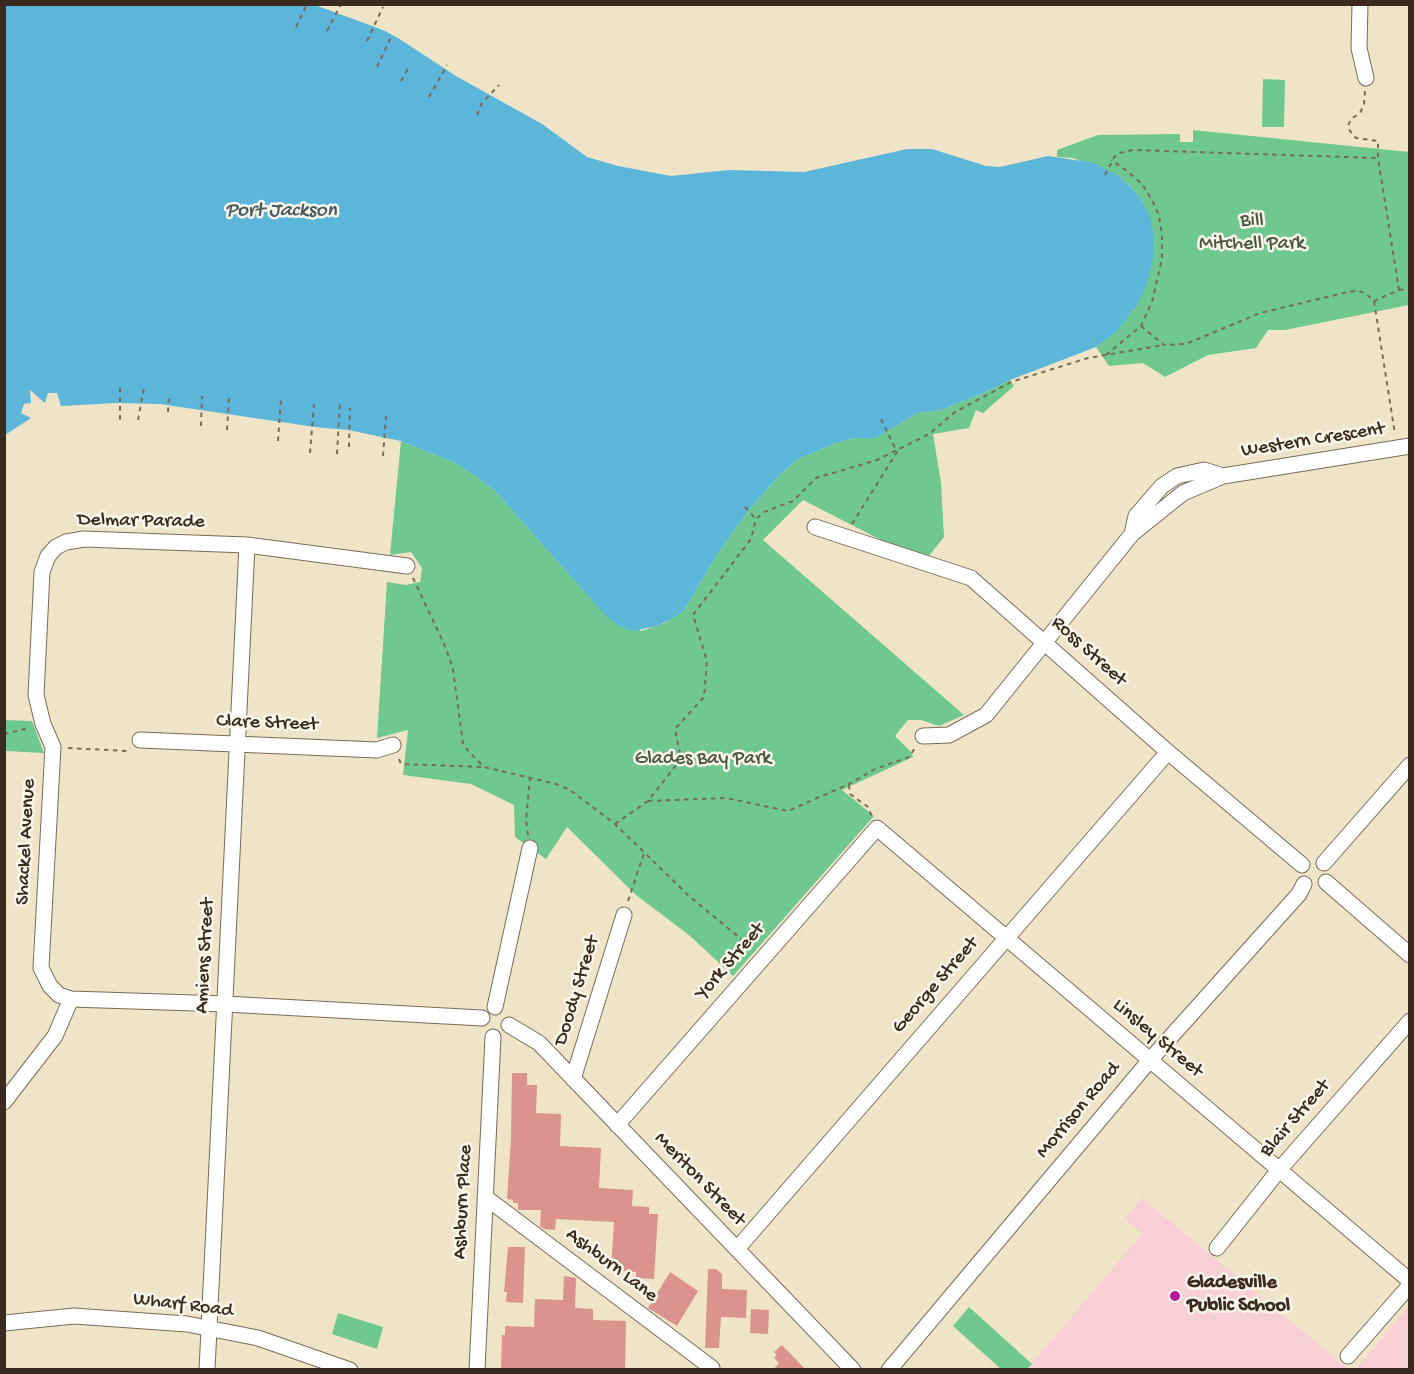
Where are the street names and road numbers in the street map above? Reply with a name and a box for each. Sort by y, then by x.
street label: Western Crescent [1240,418,1386,464]
street label: Delmar Parade [77,509,205,535]
street label: Ross Street [1045,612,1131,692]
street label: Clare Street [216,710,318,738]
street label: Shackel Avenue [12,778,42,906]
street label: Amiens Street [191,898,221,1014]
street label: York Street [691,919,771,1005]
street label: Doody Street [550,933,606,1049]
street label: George Street [888,933,984,1039]
street label: Linsley Street [1107,994,1207,1084]
street label: Morrison Road [1032,1058,1126,1164]
street label: Blair Street [1256,1075,1336,1163]
street label: Meriton Street [648,1128,750,1232]
street label: Ashburn Place [449,1144,479,1260]
street label: Ashburn Lane [560,1223,662,1309]
street label: Wharf Road [132,1288,234,1324]

